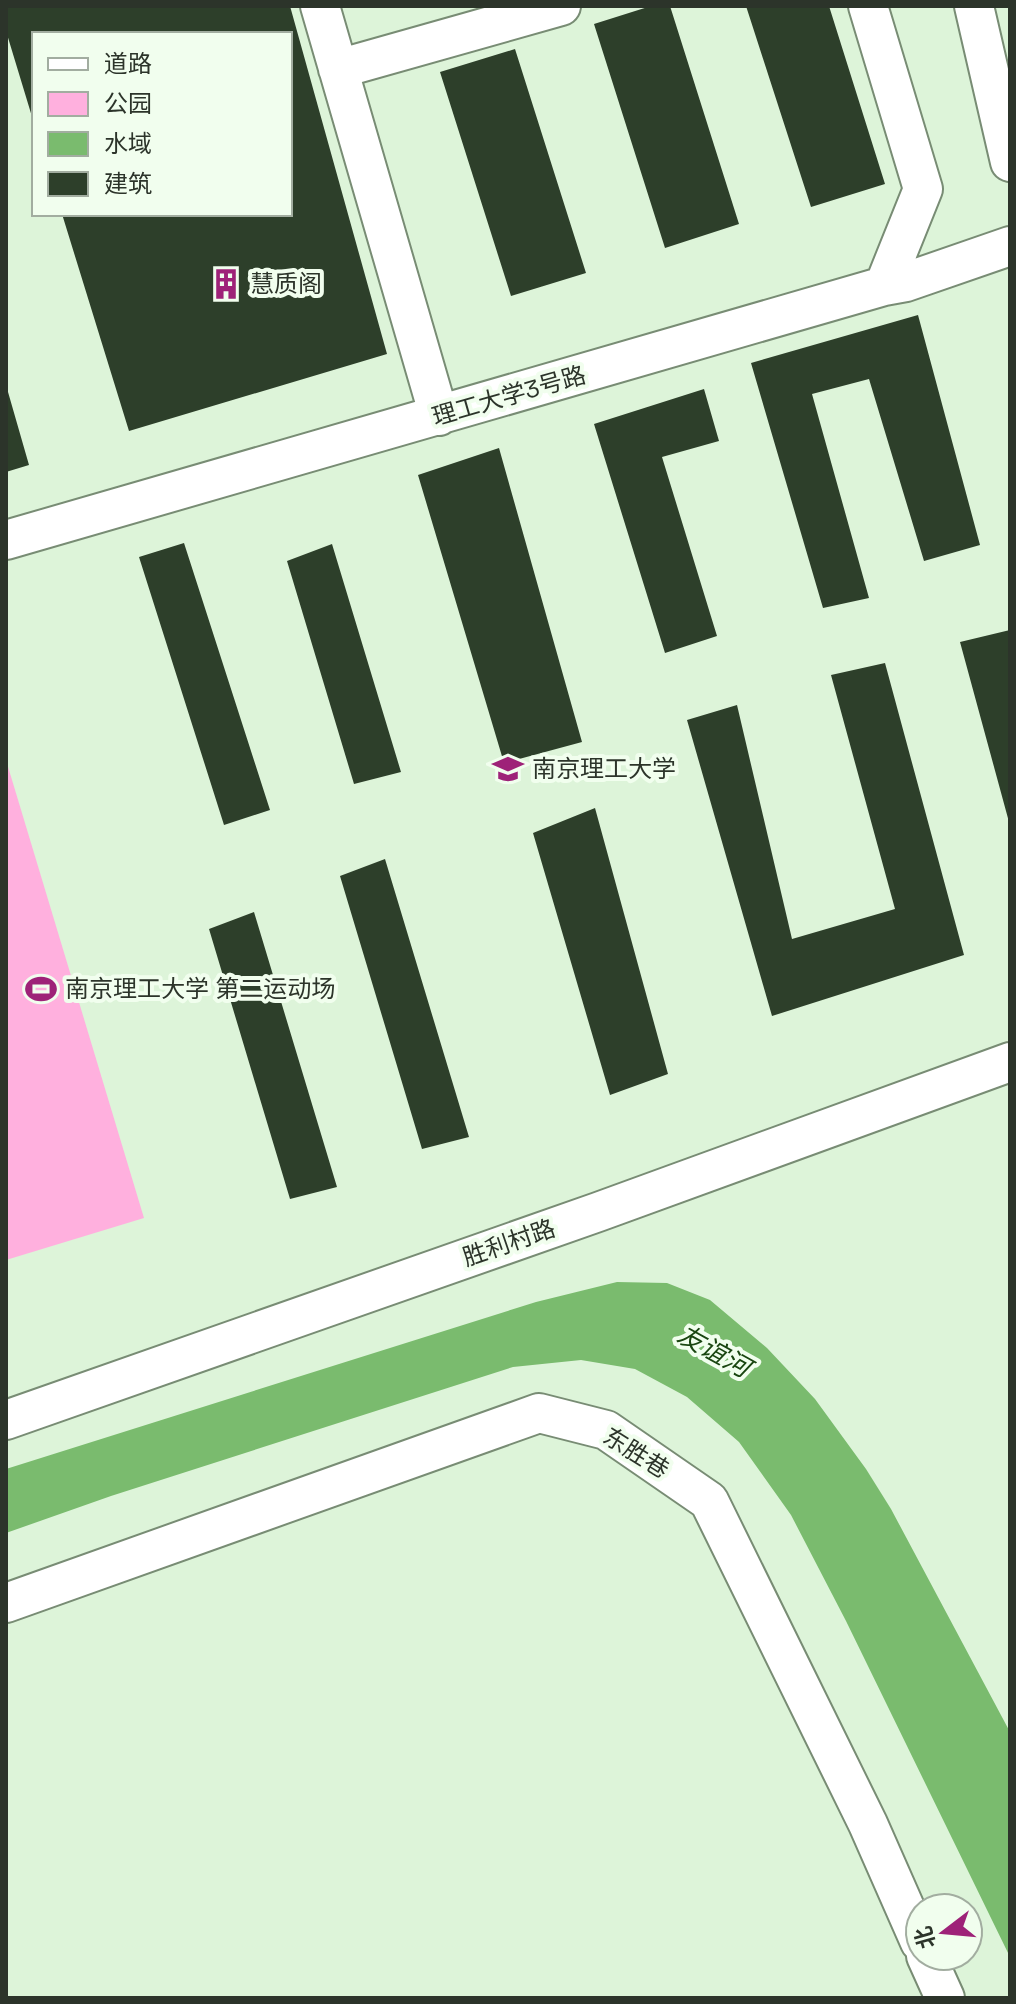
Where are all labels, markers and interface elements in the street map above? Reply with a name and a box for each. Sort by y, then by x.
legend [32,32,292,216]
text: 道路 [104,48,152,79]
text: 公园 [104,88,152,119]
text: 水域 [104,128,152,159]
text: 建筑 [104,168,152,199]
building icon: 慧质阁 [209,267,243,301]
place label: 慧质阁 [250,268,322,299]
street label: 理工大学3号路 [428,359,589,432]
school or university icon: 南京理工大学 [491,752,525,786]
place label: 南京理工大学 [532,753,676,784]
sports icon: 南京理工大学 第二运动场 [24,972,58,1006]
place label: 南京理工大学 第二运动场 [65,973,335,1004]
street label: 胜利村路 [458,1212,559,1273]
water label: 友谊河 [672,1317,761,1387]
street label: 东胜巷 [598,1420,675,1485]
north arrow [904,1892,984,1972]
text: 北 [908,1923,941,1952]

